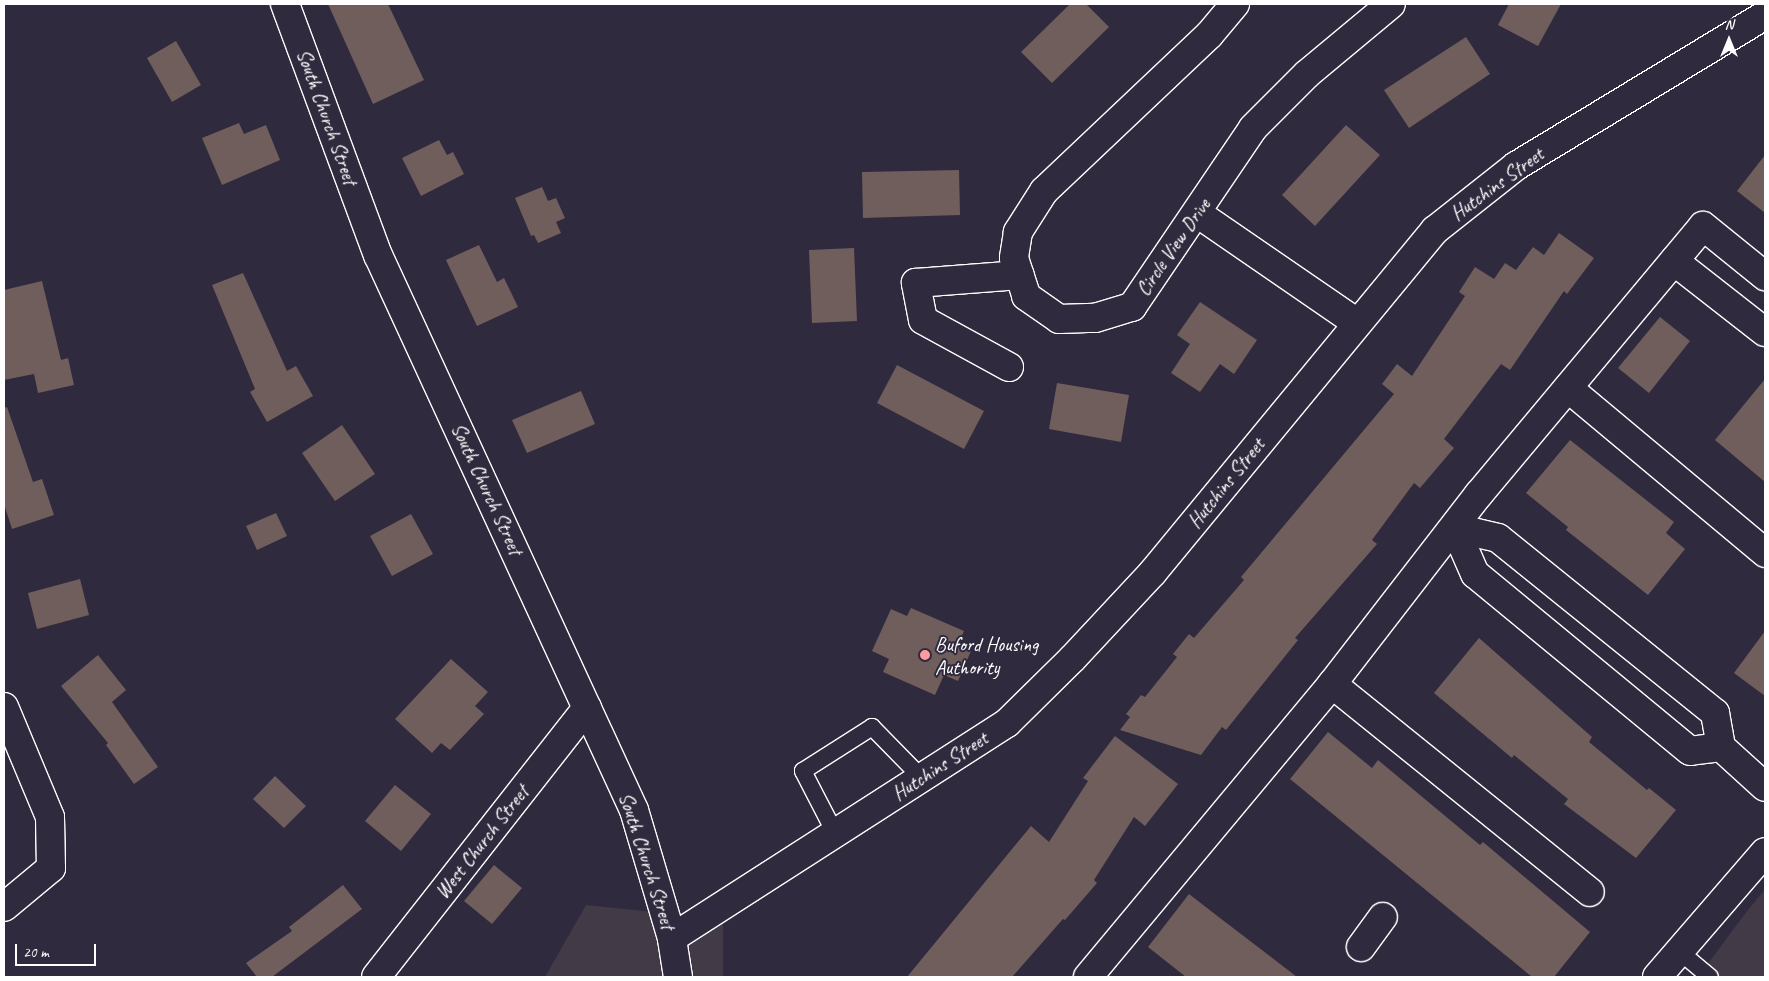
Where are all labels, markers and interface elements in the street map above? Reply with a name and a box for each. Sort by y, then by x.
north arrow [1704,15,1754,65]
text: N [1725,16,1733,33]
street label: South Church Street [291,46,363,188]
street label: Hutchins Street [1446,142,1548,226]
street label: Circle View Drive [1131,194,1215,300]
street label: South Church Street [446,419,528,559]
street label: Hutchins Street [1182,433,1270,533]
place label: Buford Housing Authority [935,632,1038,679]
marker: Buford Housing Authority [919,649,931,661]
street label: Hutchins Street [888,726,992,806]
street label: West Church Street [430,780,534,904]
street label: South Church Street [613,789,681,933]
scale bar [18,934,99,966]
text: 20 m [23,943,49,962]

